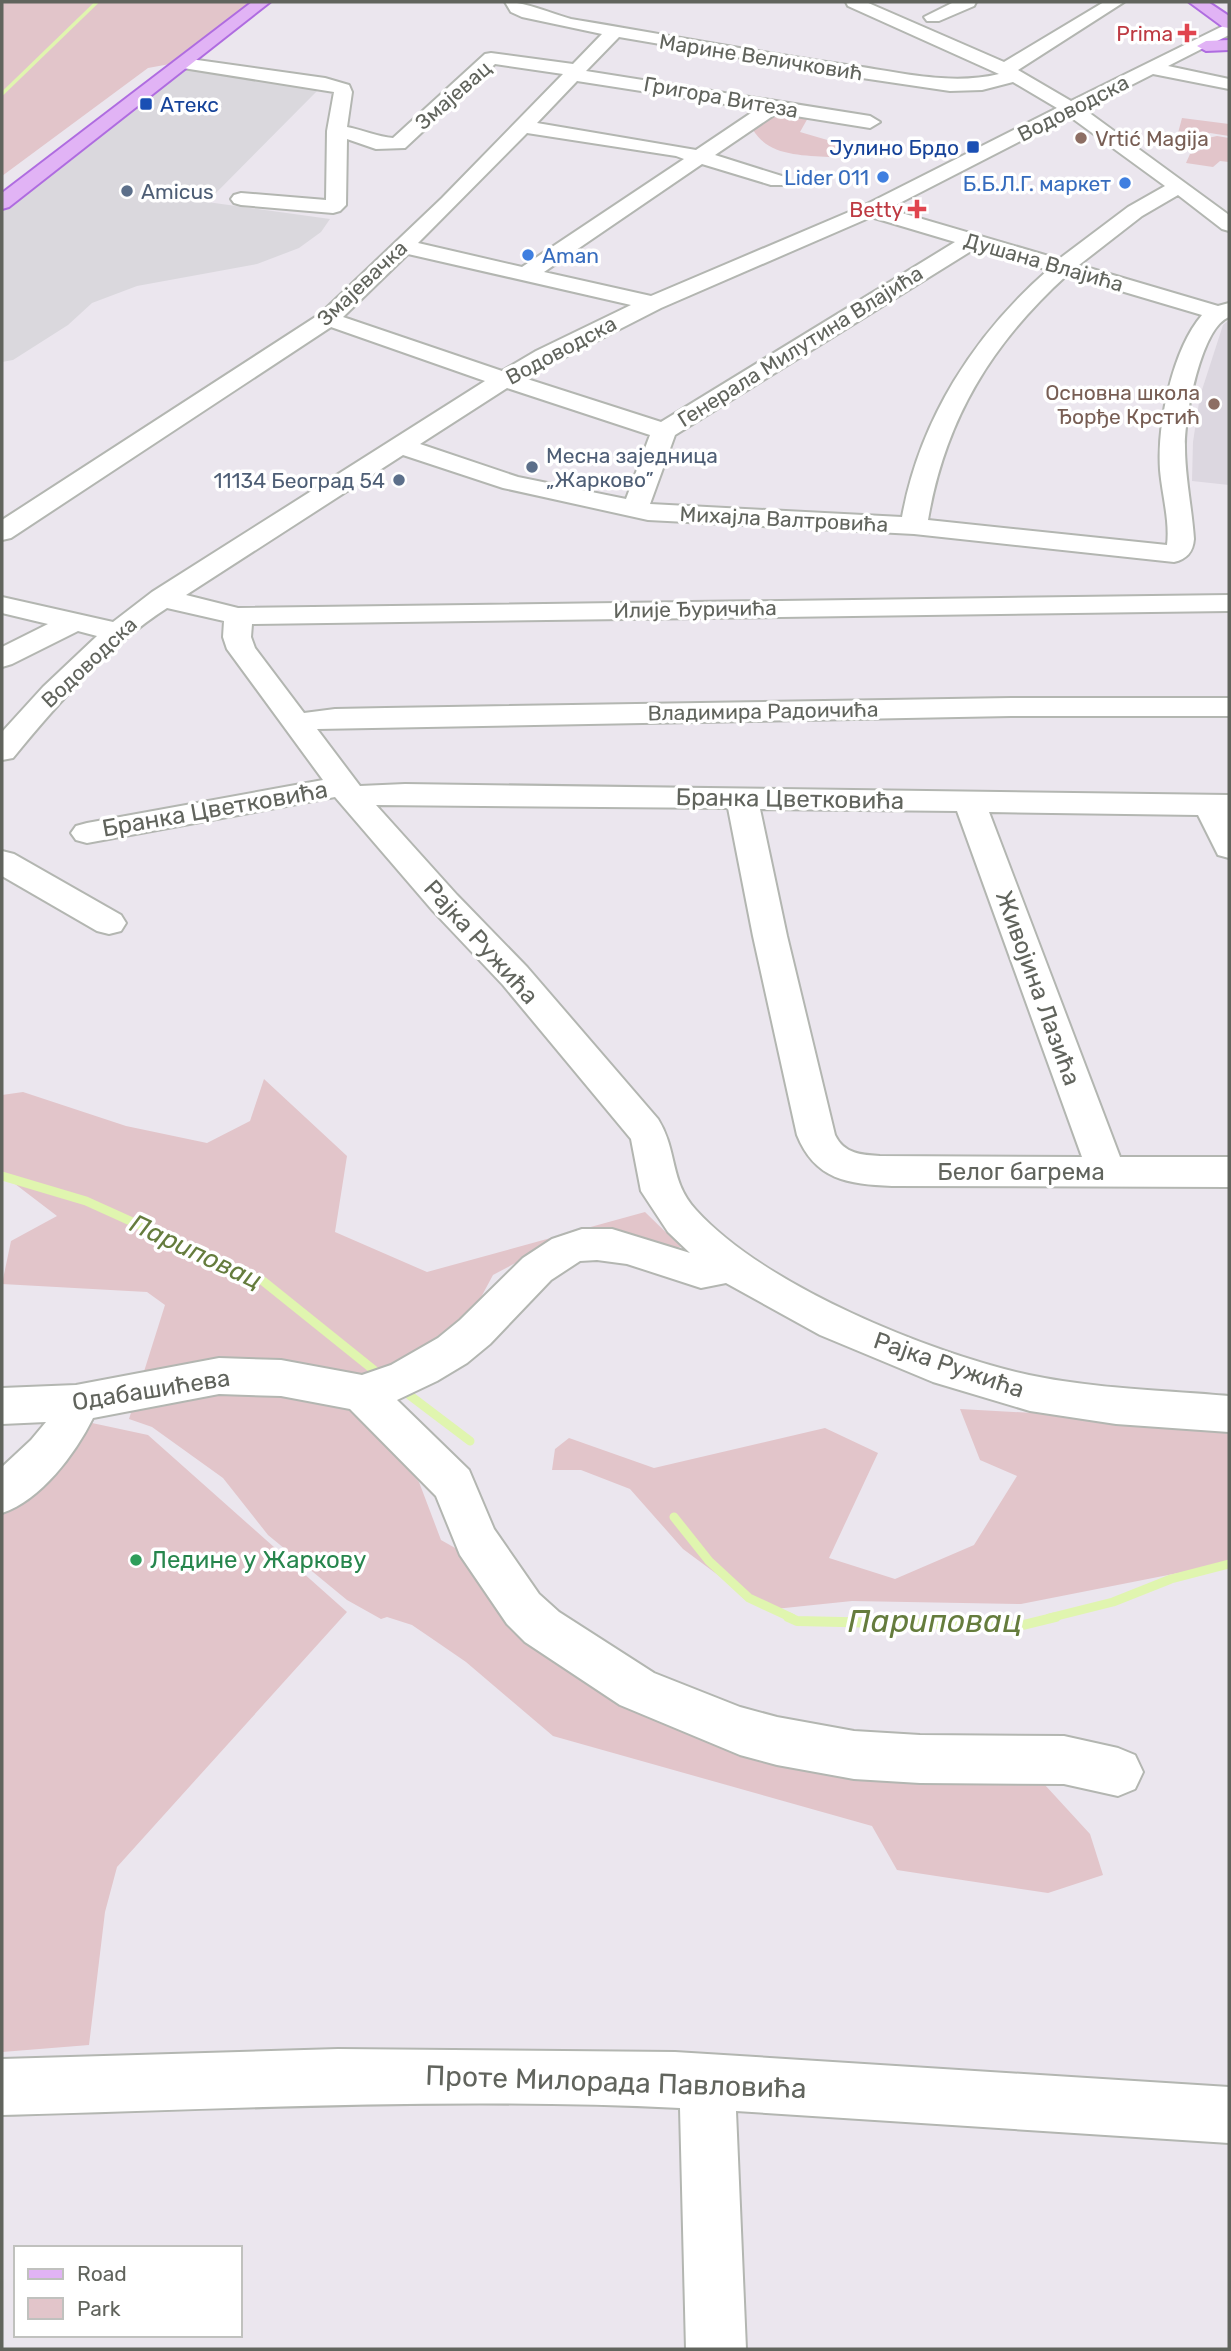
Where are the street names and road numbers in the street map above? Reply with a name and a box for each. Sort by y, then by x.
street label: Марине Величковић [657,29,865,85]
street label: Змајевац [410,55,496,135]
street label: Водоводска [1013,69,1133,147]
street label: Григора Витеза [642,71,800,123]
street label: Душана Влајића [961,227,1127,297]
street label: Змајевачка [312,235,412,331]
street label: Генерала Милутина Влајића [673,260,927,432]
street label: Водоводска [501,310,621,390]
street label: Михајла Валтровића [679,501,889,537]
street label: Илије Ђуричића [613,595,777,623]
street label: Водоводска [36,611,142,713]
street label: Владимира Радоичића [647,696,879,726]
street label: Бранка Цветковића [100,775,330,843]
street label: Бранка Цветковића [676,783,904,815]
street label: Рајка Ружића [418,874,544,1010]
street label: Живојина Лазића [990,887,1086,1089]
street label: Белог багрема [937,1158,1105,1186]
street label: Рајка Ружића [870,1326,1028,1404]
street label: Одабашићева [70,1364,232,1416]
street label: Проте Милорада Павловића [425,2059,807,2105]

